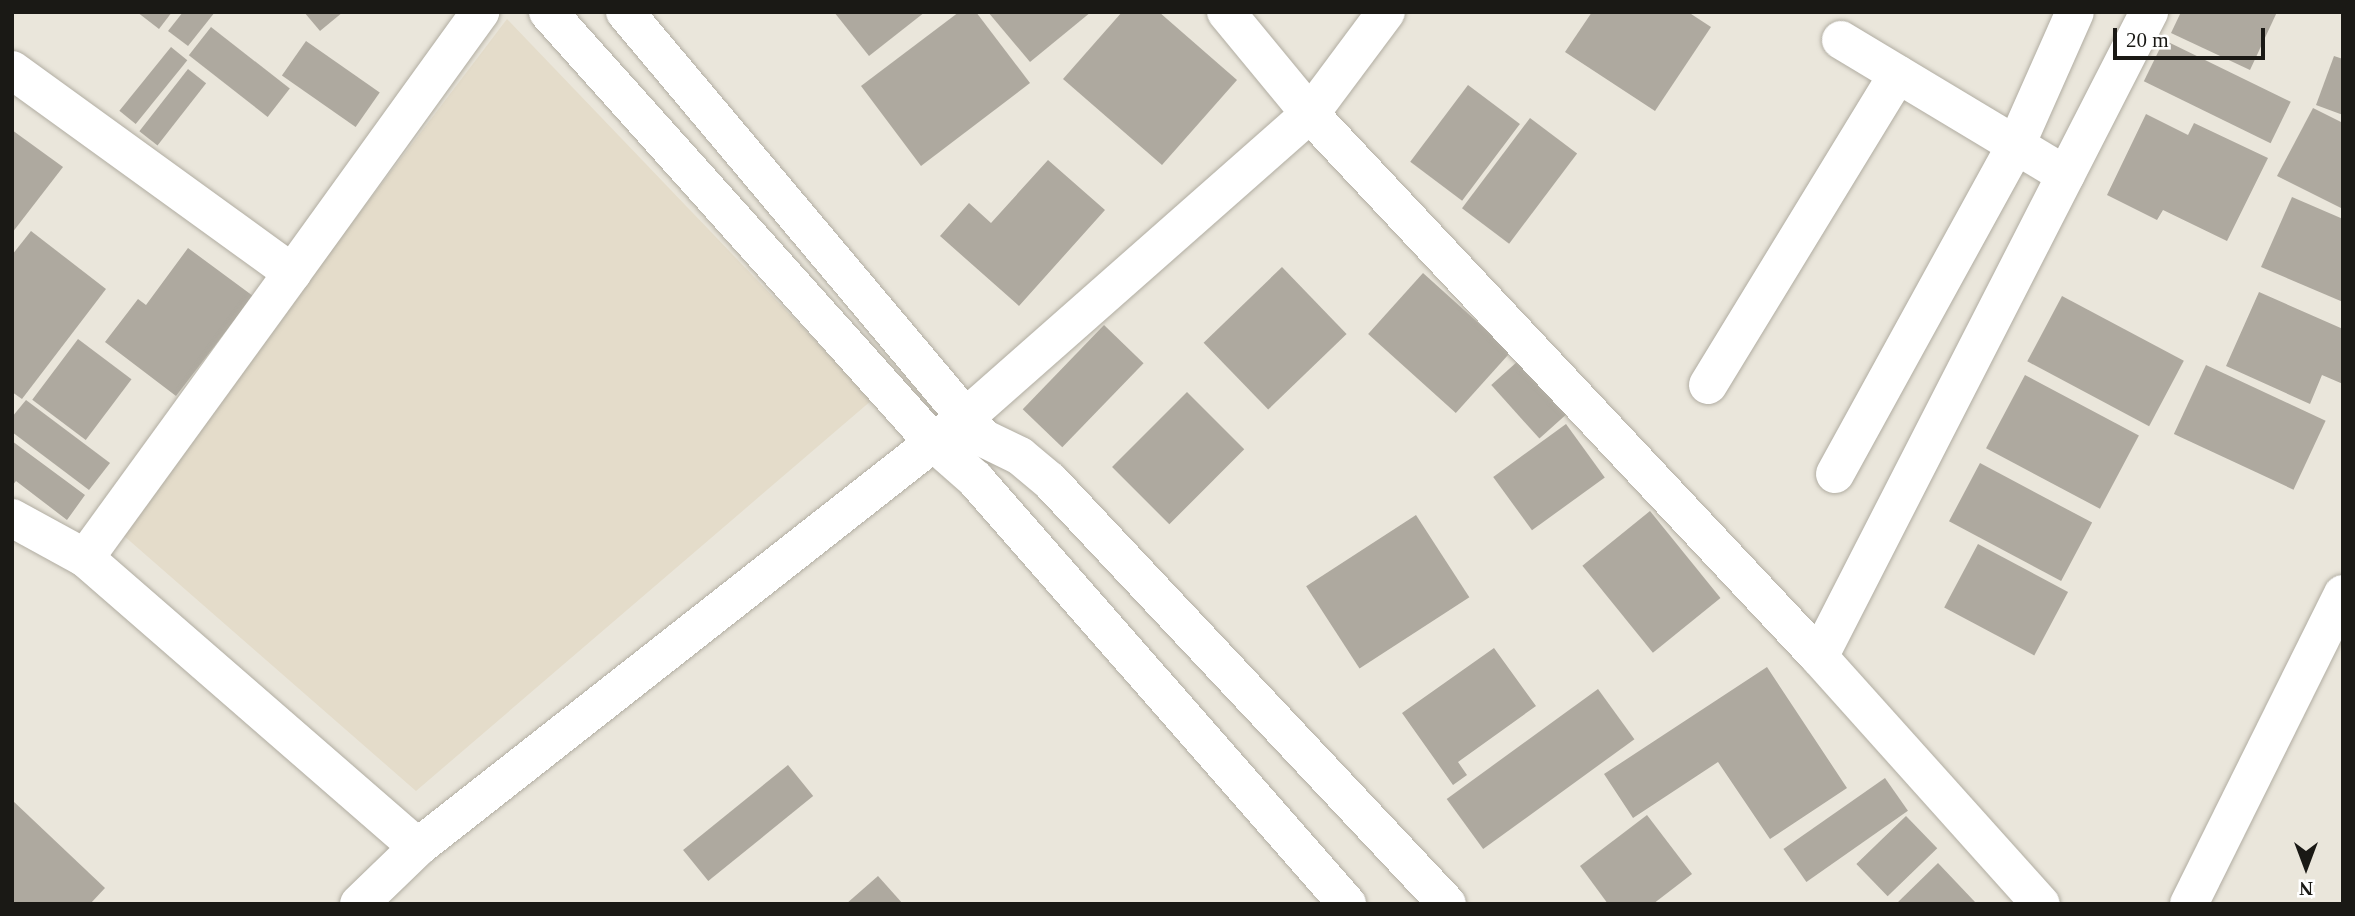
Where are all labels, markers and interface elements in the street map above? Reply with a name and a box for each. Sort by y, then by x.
scale bar [2117,14,2269,58]
text: 20 m [2126,28,2169,52]
north arrow [2271,832,2341,902]
text: N [2299,878,2313,899]

